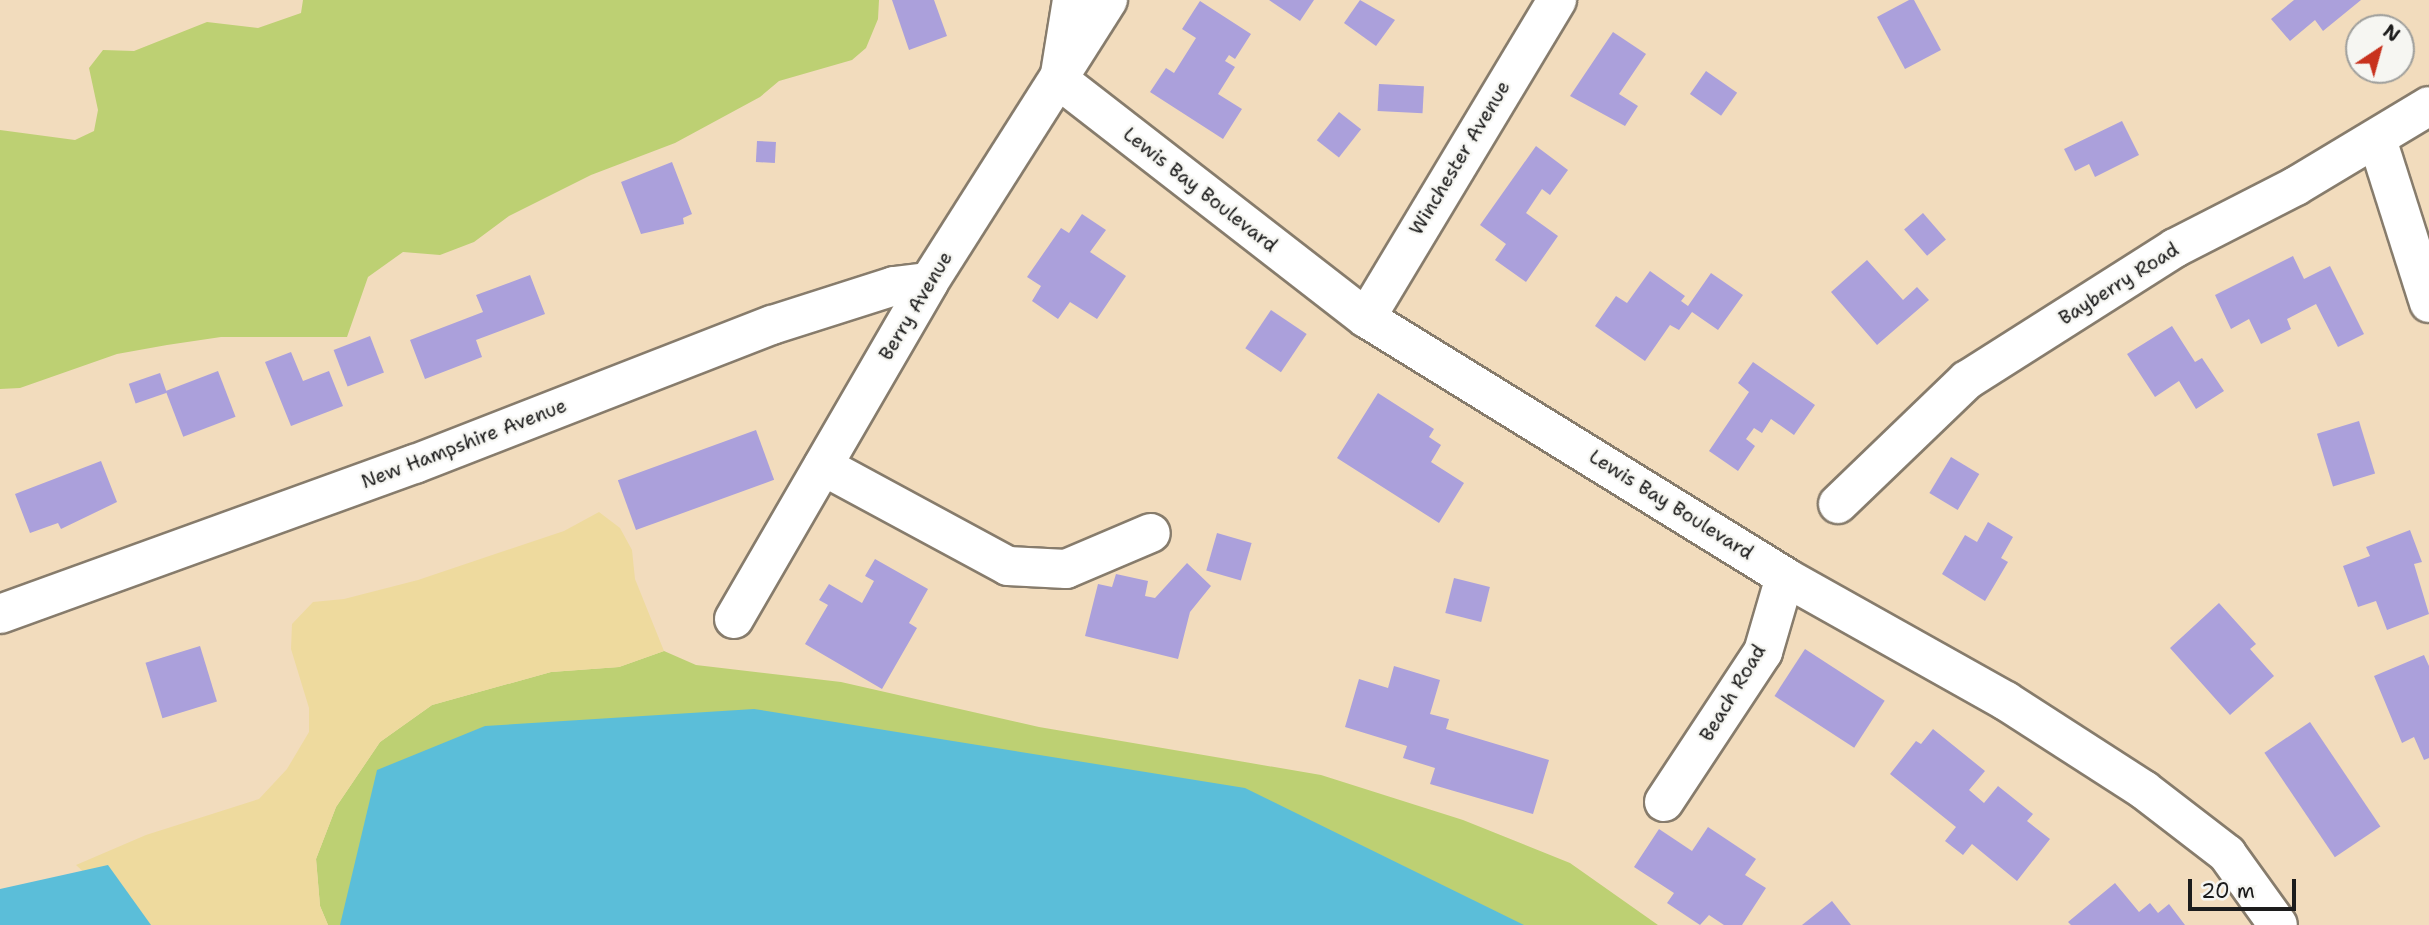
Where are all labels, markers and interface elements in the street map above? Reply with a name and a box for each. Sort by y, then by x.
north arrow [2345,14,2415,84]
text: N [2378,19,2405,48]
street label: Winchester Avenue [1405,77,1515,239]
street label: Lewis Bay Boulevard [1119,123,1281,257]
street label: Bayberry Road [2055,238,2183,330]
street label: Berry Avenue [875,248,957,364]
street label: New Hampshire Avenue [358,394,570,494]
street label: Lewis Bay Boulevard [1585,445,1757,565]
street label: Beach Road [1695,641,1771,745]
scale bar [2191,866,2300,910]
text: 20 m [2201,877,2255,905]

